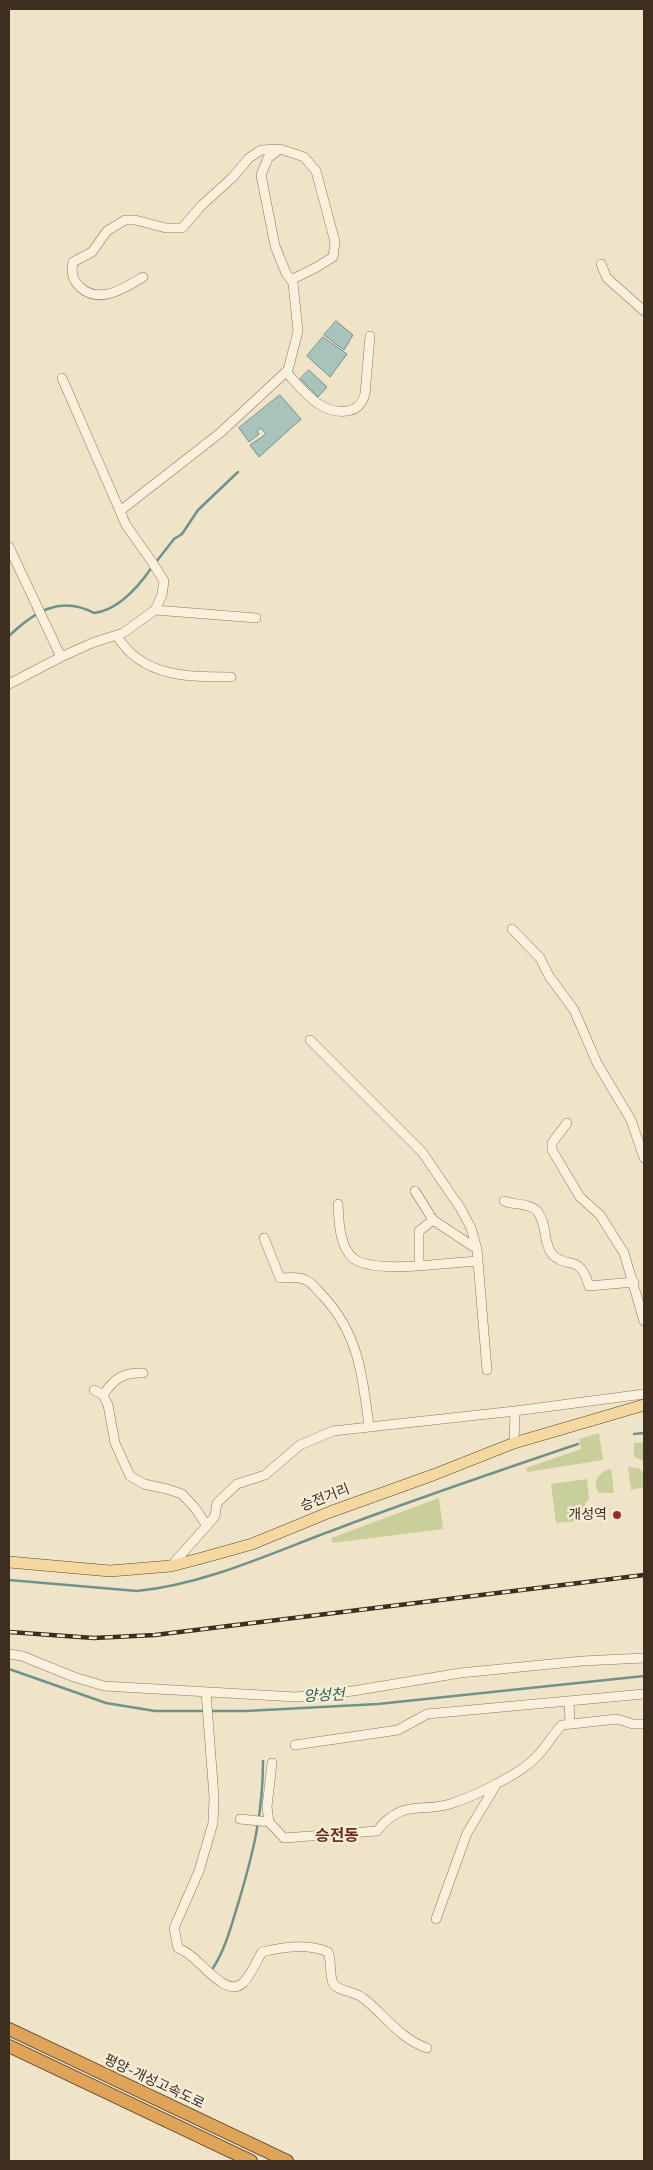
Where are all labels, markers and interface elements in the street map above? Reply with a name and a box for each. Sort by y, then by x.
street label: 승전거리 [298,1481,352,1515]
place label: 개성역 [568,1507,607,1523]
marker: 개성역 [611,1509,623,1521]
water label: 양성천 [303,1686,345,1706]
district label: 승전동 [315,1826,359,1846]
street label: 평양-개성고속도로 [101,2051,207,2113]

